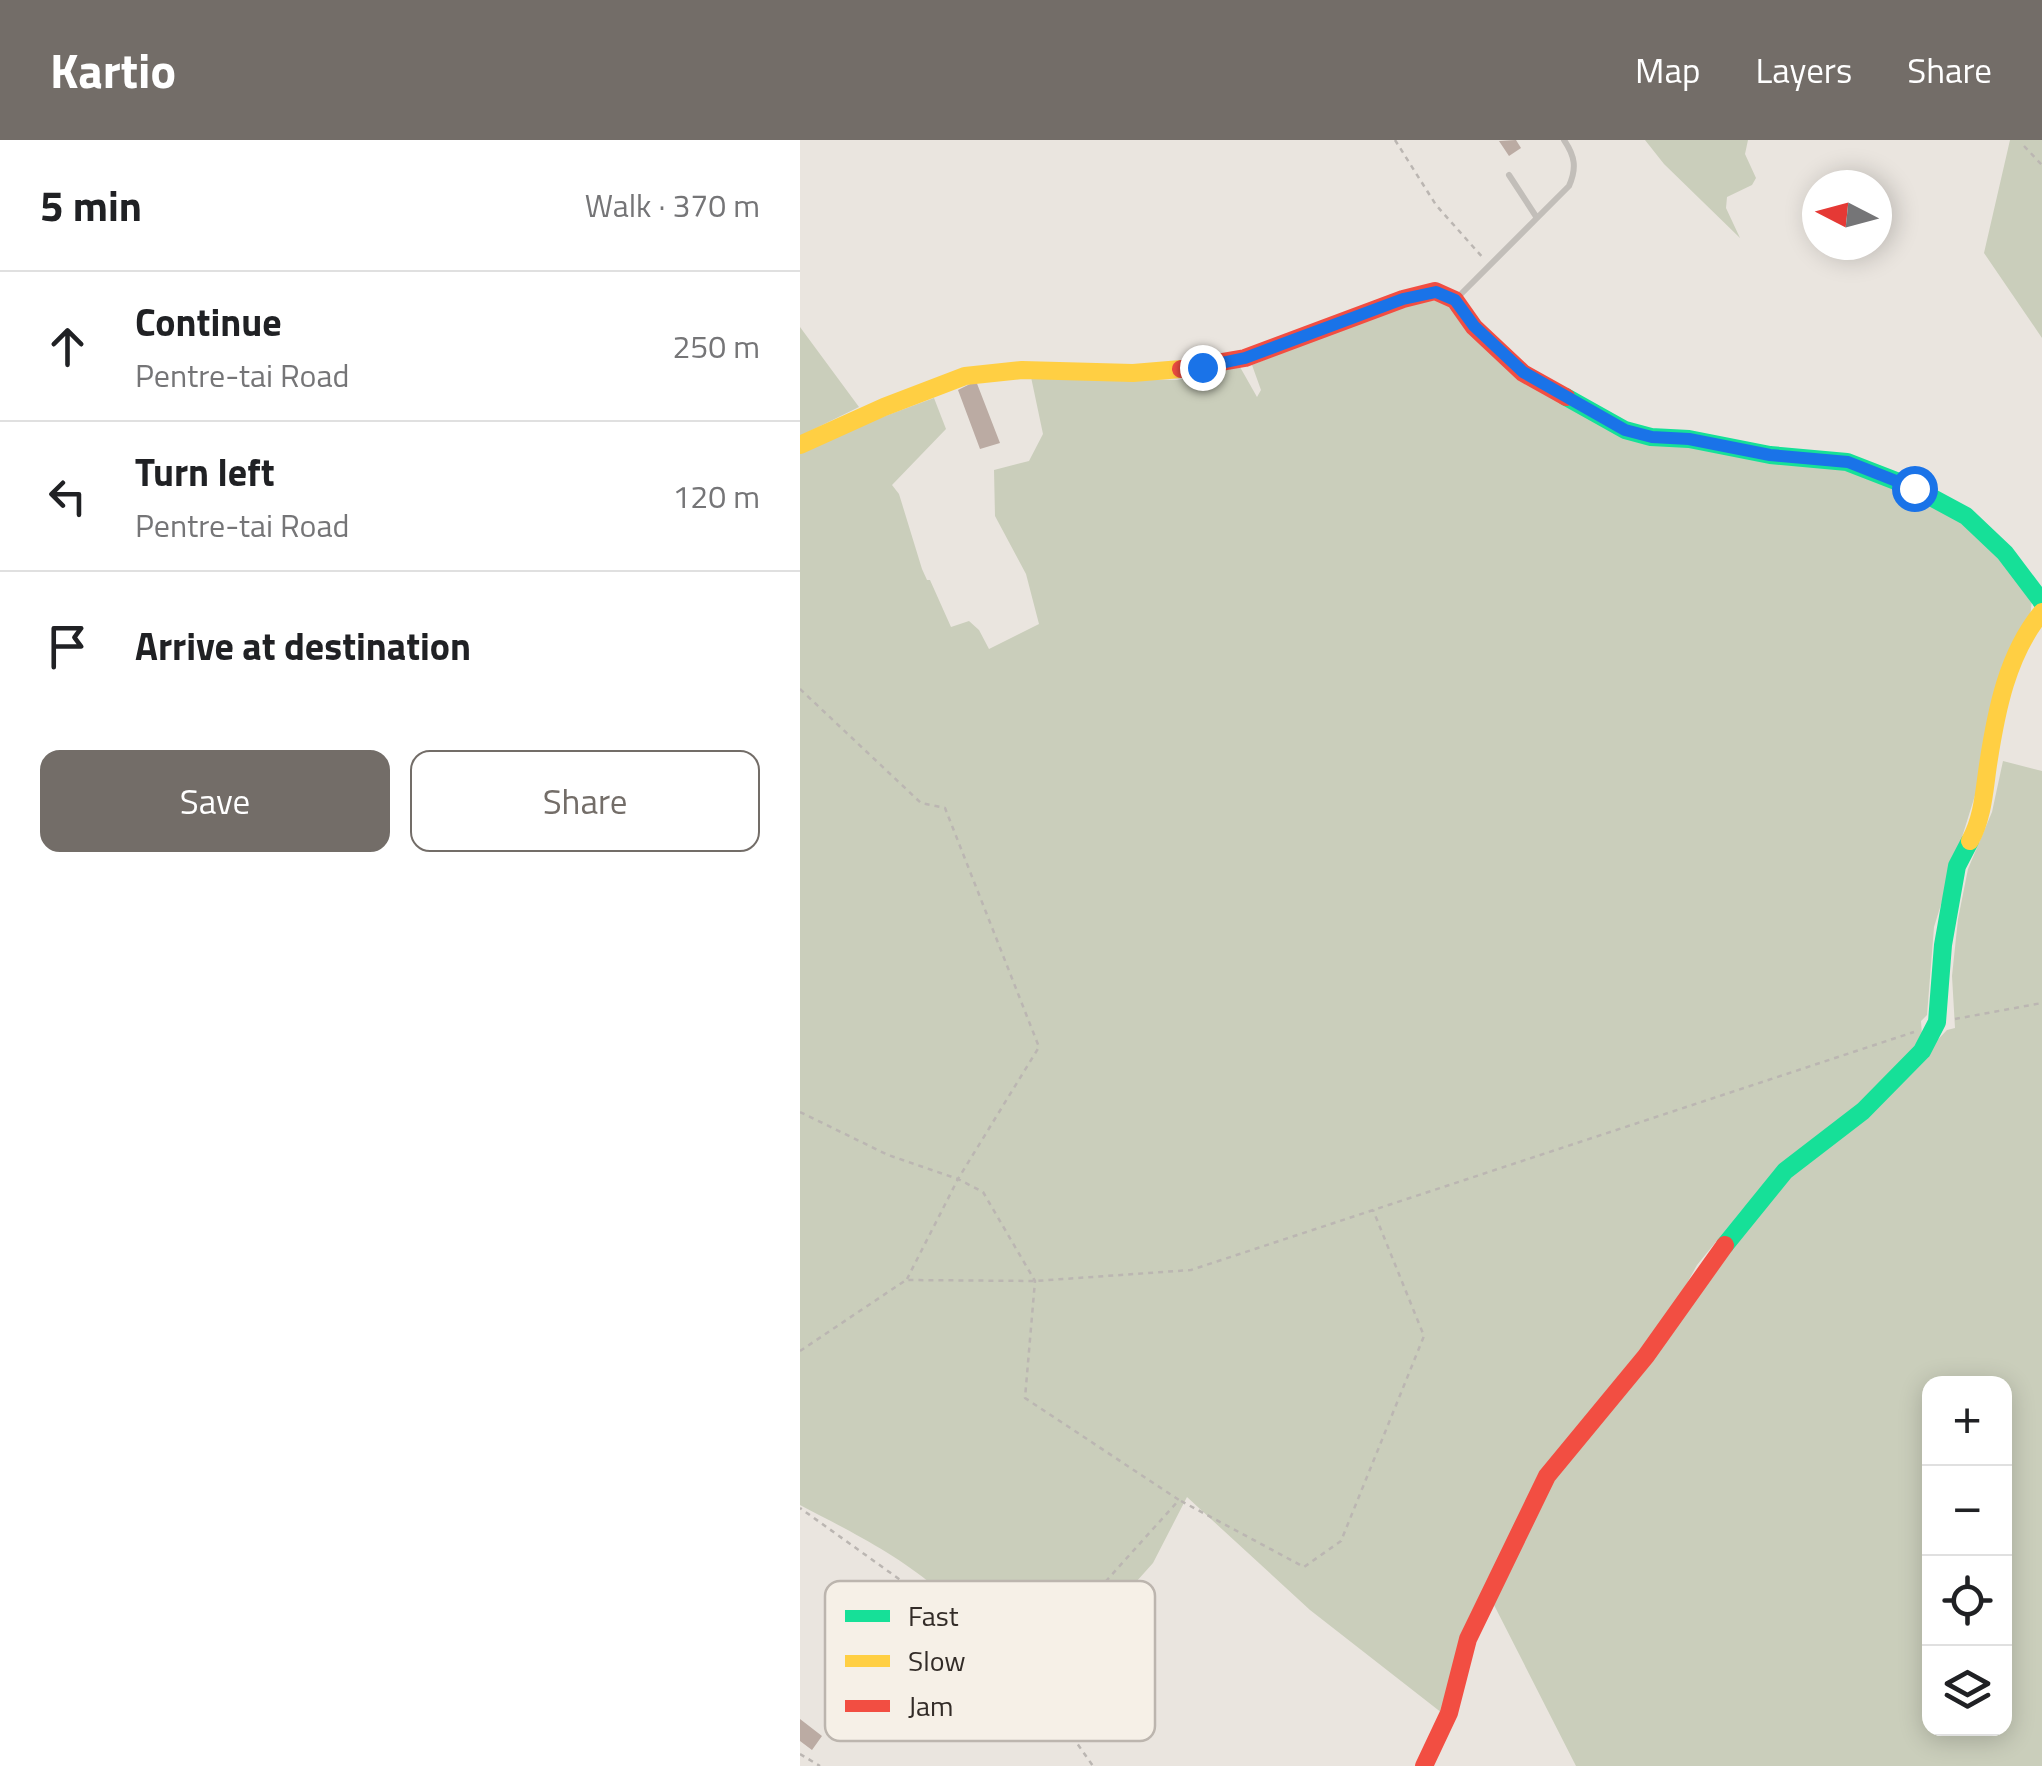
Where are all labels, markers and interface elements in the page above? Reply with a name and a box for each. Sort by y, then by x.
text: Kartio [50,34,176,107]
text: Map [1635,43,1700,97]
text: Layers [1755,43,1852,97]
text: Share [1907,43,1992,97]
north arrow [1802,170,1892,260]
text: 5 min [40,173,142,237]
text: Walk · 370 m [585,181,760,229]
text: Continue [135,293,282,351]
icon: ahead [40,319,95,374]
text: 250 m [672,322,760,370]
route end [1180,345,1226,391]
text: Pentre-tai Road [135,351,349,399]
text: Turn left [135,443,275,501]
route start [1892,466,1938,512]
icon: left [40,469,95,524]
text: 120 m [672,472,760,520]
text: Pentre-tai Road [135,501,349,549]
text: Arrive at destination [135,617,471,675]
icon: arrive [40,619,95,674]
button: Save [40,750,390,852]
button: Share [410,750,760,852]
map controls [1922,1376,2012,1736]
button: + [1922,1376,2012,1466]
button: − [1922,1466,2012,1556]
button: locate [1922,1556,2012,1646]
legend [825,1581,1155,1741]
text: Fast [908,1594,959,1637]
text: Slow [908,1639,966,1682]
button: layers [1922,1646,2012,1736]
text: Jam [908,1684,954,1727]

